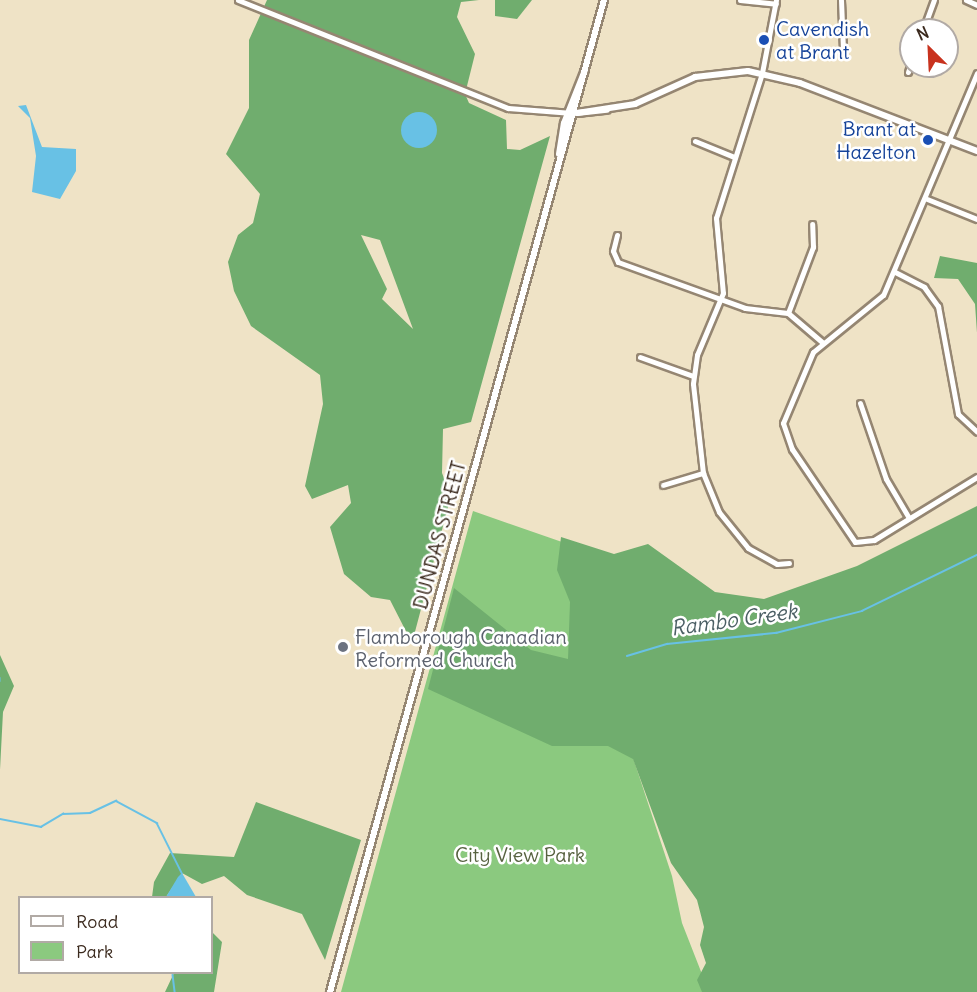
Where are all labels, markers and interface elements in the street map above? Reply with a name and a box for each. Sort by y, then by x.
place label: Cavendish at Brant [776,16,869,63]
north arrow [899,18,959,78]
text: N [913,22,932,45]
marker: Cavendish at Brant [757,33,771,47]
place label: Brant at Hazelton [836,116,916,163]
marker: Brant at Hazelton [921,133,935,147]
street label: DUNDAS STREET [408,458,470,612]
water label: Rambo Creek [669,599,799,641]
place label: Flamborough Canadian Reformed Church [355,624,567,671]
marker: Flamborough Canadian Reformed Church [336,640,350,654]
park label: City View Park [455,842,585,866]
legend [18,896,213,974]
text: Road [76,910,118,933]
text: Park [76,940,113,963]

